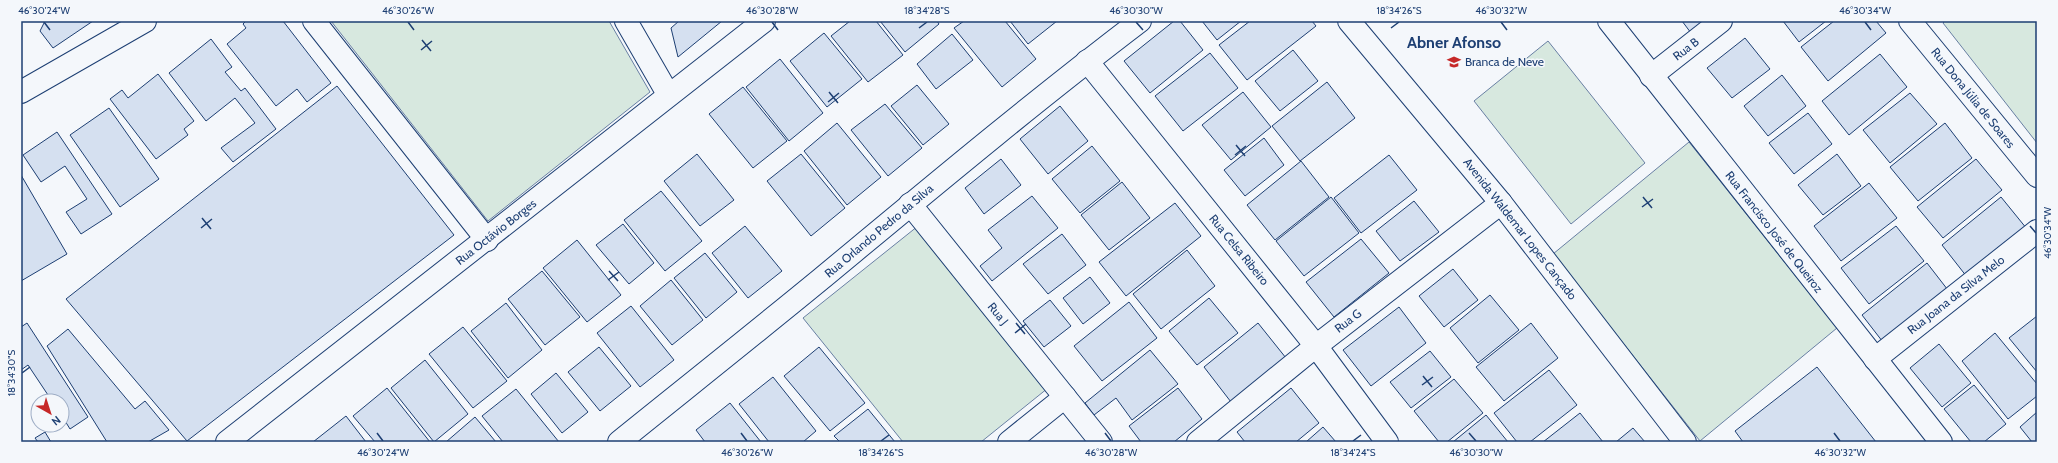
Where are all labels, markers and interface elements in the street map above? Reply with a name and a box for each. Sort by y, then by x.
text: 46°30'24"W [18,4,71,17]
text: 46°30'26"W [382,4,435,17]
text: 46°30'28"W [746,4,799,17]
text: 18°34'28"S [904,4,950,17]
text: 46°30'30"W [1109,4,1163,17]
text: 18°34'26"S [1376,4,1422,17]
text: 46°30'32"W [1475,4,1527,17]
text: 46°30'34"W [1839,4,1892,17]
district label: Abner Afonso [1407,33,1501,52]
street label: Rua B [1670,34,1702,63]
street label: Rua Dona Júlia de Soares [1928,44,2019,151]
school or university icon: Branca de Neve [1446,54,1462,70]
place label: Branca de Neve [1465,54,1544,69]
street label: Avenida Waldemar Lopes Cançado [1460,155,1581,303]
street label: Rua Francisco José de Queiroz [1722,168,1827,296]
street label: Rua Orlando Pedro da Silva [821,181,936,281]
street label: Rua Octávio Borges [452,195,539,268]
text: 46°30'34"W [2041,206,2054,259]
street label: Rua Celsa Ribeiro [1206,211,1273,288]
street label: Rua Joana da Silva Melo [1904,252,2008,337]
street label: Rua J [985,299,1012,328]
street label: Rua G [1331,305,1364,336]
text: 18°34'30"S [5,350,18,396]
north arrow [30,393,70,433]
text: N [49,413,64,429]
text: 46°30'24"W [357,446,410,459]
text: 46°30'26"W [721,446,774,459]
text: 18°34'26"S [858,446,904,459]
text: 46°30'28"W [1085,446,1138,459]
text: 18°34'24"S [1331,446,1376,459]
text: 46°30'30"W [1449,446,1503,459]
text: 46°30'32"W [1814,446,1866,459]

